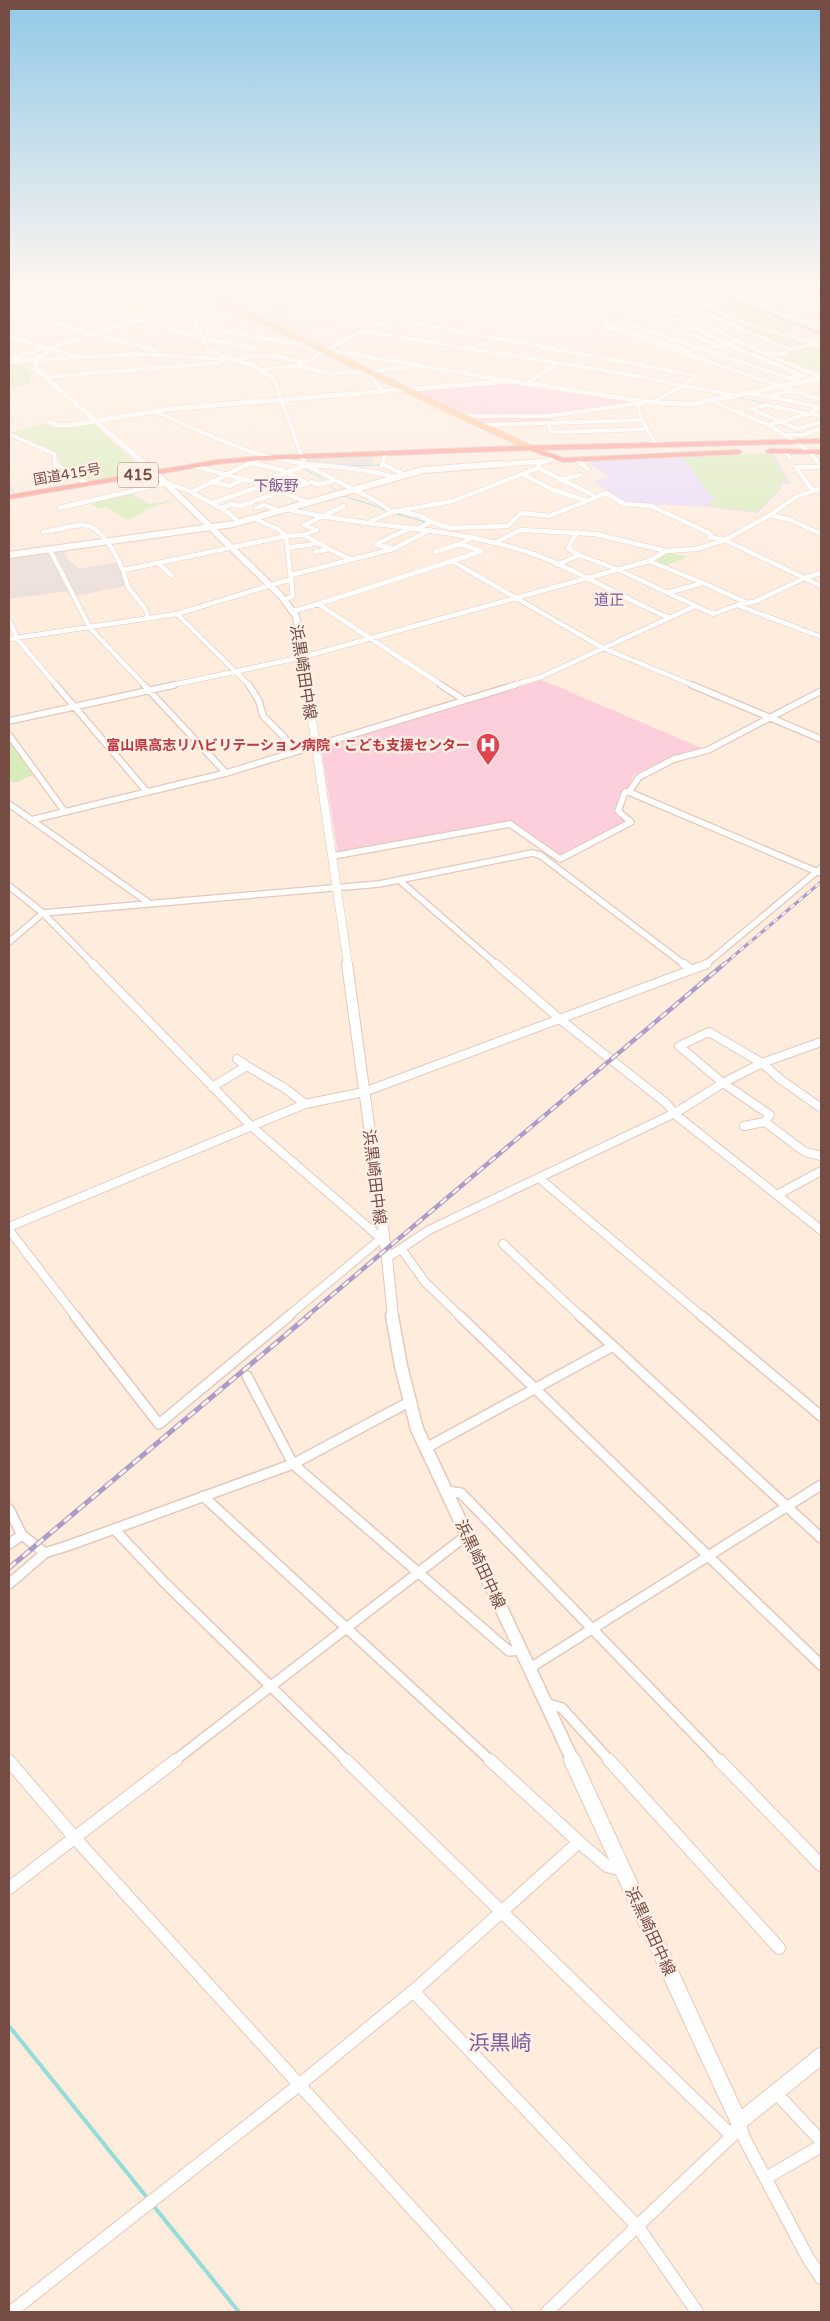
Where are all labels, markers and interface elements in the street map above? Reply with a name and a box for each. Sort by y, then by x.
street label: 国道415号 [32,460,102,489]
road number: 415 [118,462,158,488]
district label: 下飯野 [253,477,299,495]
district label: 道正 [594,591,624,609]
street label: 浜黒崎田中線 [286,623,320,721]
hospital icon: 富山県高志リハビリテーション病院・こども支援センター [475,732,501,766]
place label: 富山県高志リハビリテーション病院・こども支援センター [106,737,470,754]
street label: 浜黒崎田中線 [358,1128,390,1226]
street label: 浜黒崎田中線 [451,1517,509,1612]
street label: 浜黒崎田中線 [621,1884,679,1979]
district label: 浜黒崎 [469,2031,532,2056]

